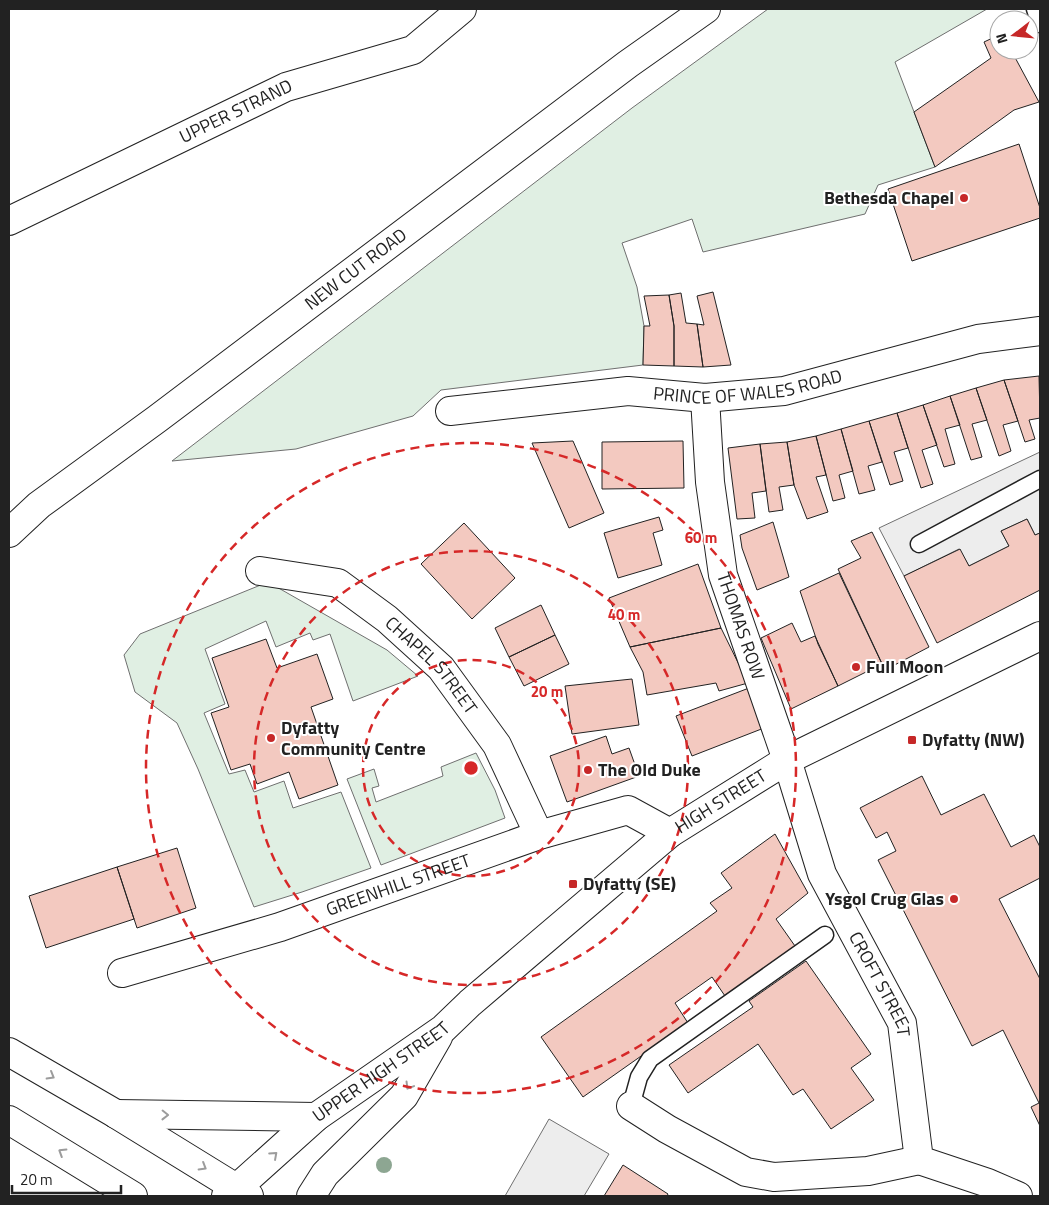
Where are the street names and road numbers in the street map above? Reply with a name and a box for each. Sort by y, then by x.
street label: UPPER STRAND [175,72,297,150]
street label: NEW CUT ROAD [299,221,412,316]
street label: PRINCE OF WALES ROAD [652,362,845,411]
street label: THOMAS ROW [710,569,772,683]
street label: CHAPEL STREET [379,610,485,720]
street label: HIGH STREET [669,762,772,840]
street label: GREENHILL STREET [322,846,475,923]
street label: CROFT STREET [842,927,918,1039]
street label: UPPER HIGH STREET [307,1015,456,1129]

